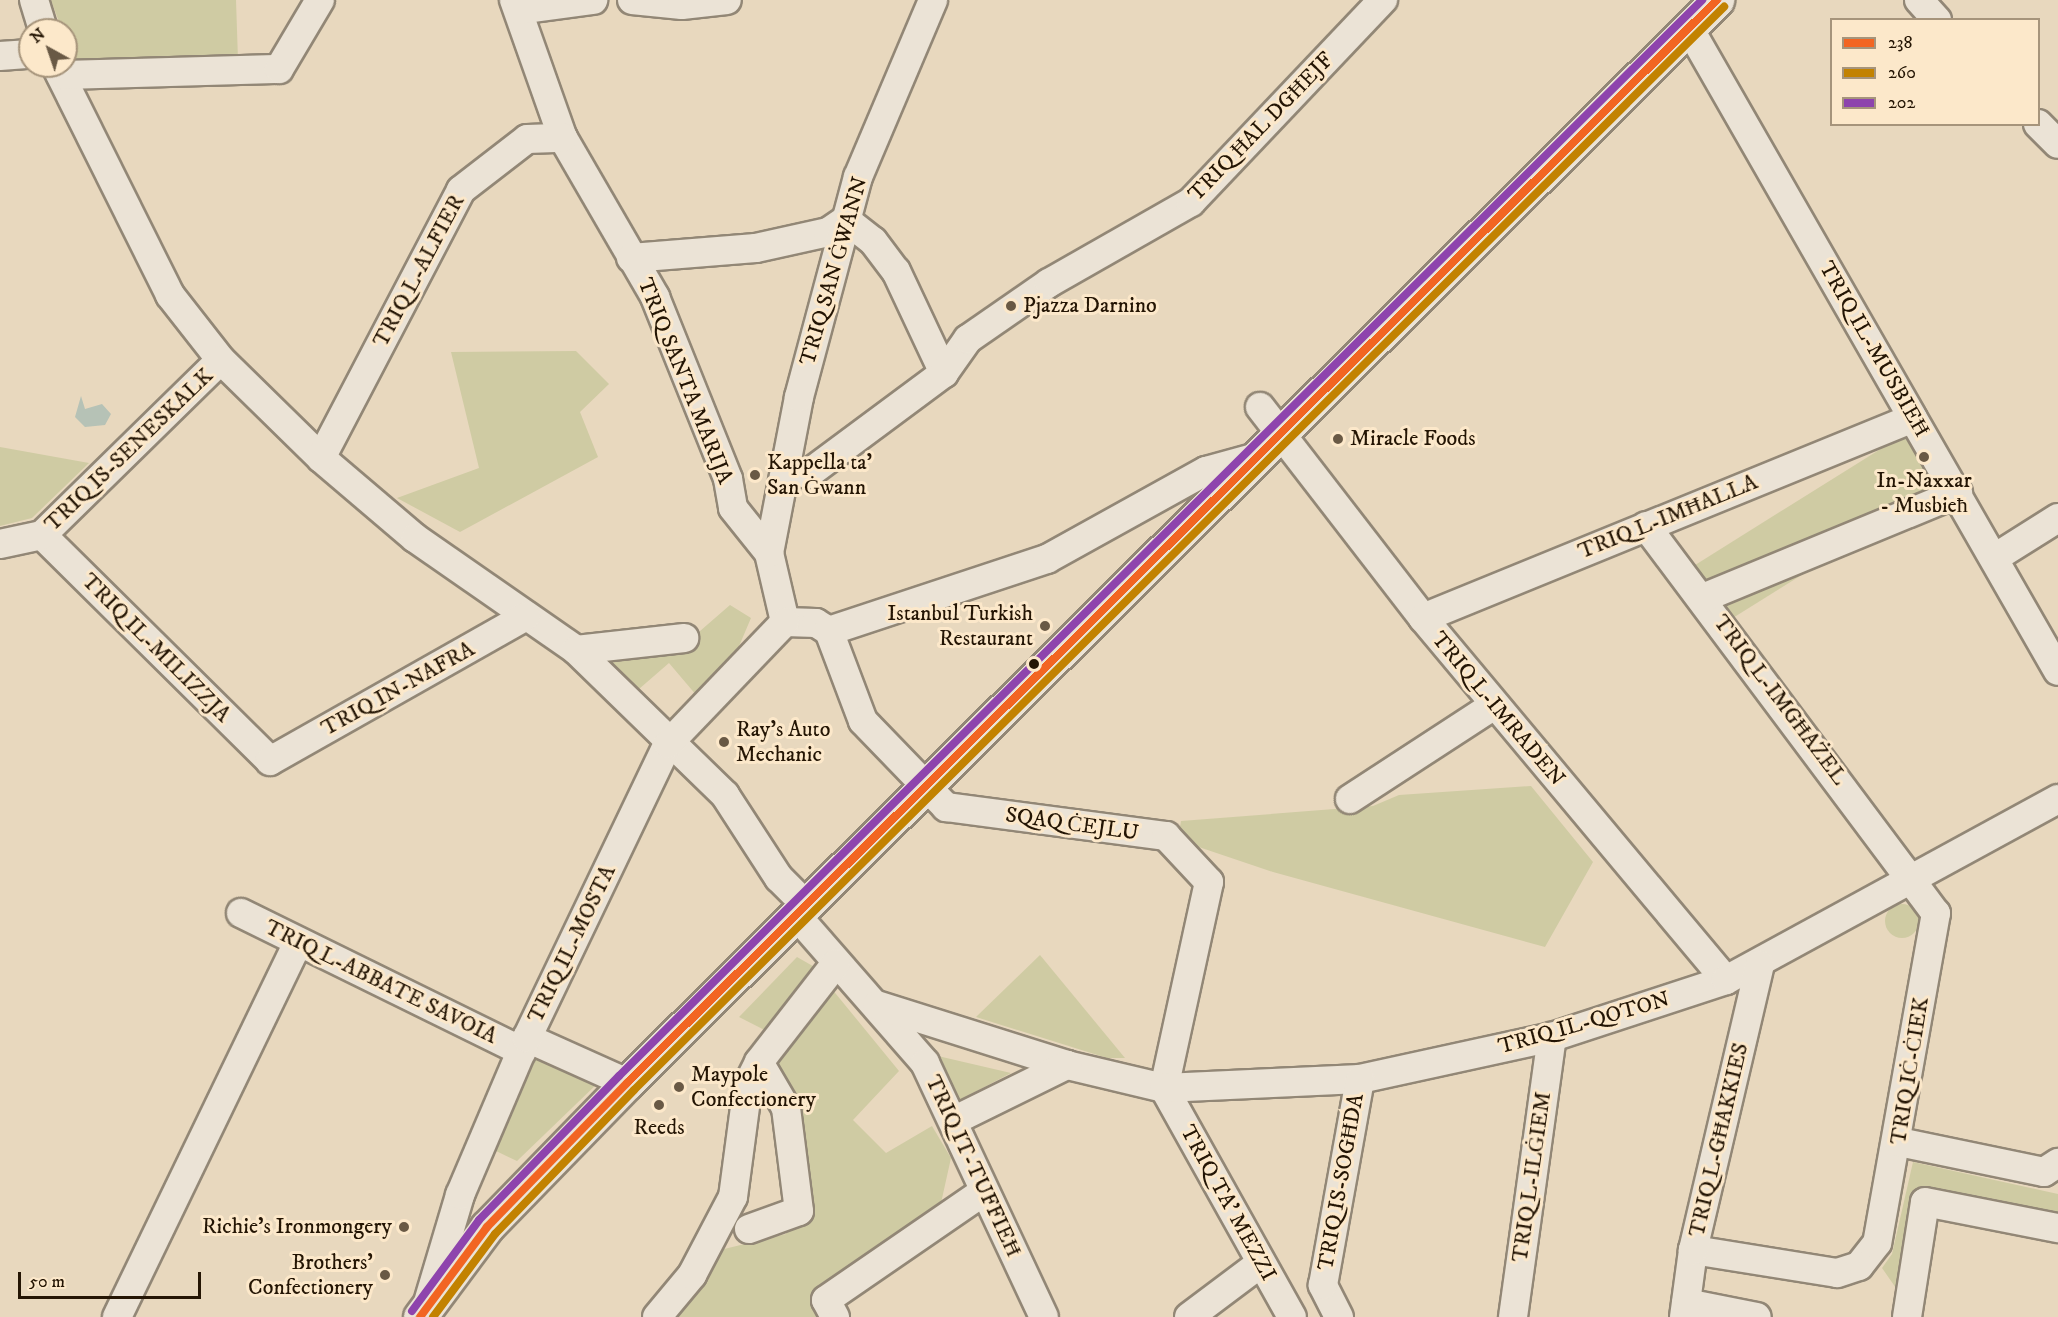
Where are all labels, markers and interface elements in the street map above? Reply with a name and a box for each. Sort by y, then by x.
north arrow [18,18,78,78]
legend [1830,18,2040,126]
text: N [26,24,49,48]
text: 238 [1888,32,1913,54]
street label: TRIQ ĦAL DGĦEJF [1183,47,1339,207]
text: 260 [1888,62,1916,84]
text: 202 [1888,92,1915,114]
street label: TRIQ SAN ĠWANN [794,174,874,368]
street label: TRIQ L-ALFIER [368,190,470,352]
street label: TRIQ IL-MUSBIEĦ [1813,257,1935,441]
street label: TRIQ SANTA MARIJA [632,274,738,488]
place label: Pjazza Darnino [1023,293,1157,319]
marker: Pjazza Darnino [1004,299,1018,313]
street label: TRIQ IS-SENESKALK [39,363,219,537]
place label: Miracle Foods [1350,426,1476,452]
marker: Miracle Foods [1331,432,1345,446]
place label: Kappella ta' San Ġwann [767,449,872,500]
marker: In-Naxxar - Musbieħ [1917,450,1931,464]
place label: In-Naxxar - Musbieħ [1876,467,1972,518]
marker: Kappella ta' San Ġwann [748,468,762,482]
street label: TRIQ L-IMĦALLA [1574,469,1762,565]
street label: TRIQ IL-MILIZZJA [76,568,236,728]
place label: Istanbul Turkish Restaurant [887,600,1033,652]
street label: TRIQ L-IMGĦAŻEL [1708,610,1852,790]
marker: Istanbul Turkish Restaurant [1038,619,1052,633]
street label: TRIQ L-IMRADEN [1426,626,1570,792]
street label: TRIQ IN-NAFRA [317,636,479,742]
unlabelled marker [1028,658,1040,670]
place label: Ray's Auto Mechanic [736,716,830,768]
marker: Ray's Auto Mechanic [717,735,731,749]
street label: SQAQ ĊEJLU [1004,802,1140,846]
street label: TRIQ IL-MOSTA [522,861,622,1027]
street label: TRIQ L-ABBATE SAVOIA [261,914,501,1050]
street label: TRIQ IL-QOTON [1495,986,1673,1060]
street label: TRIQ IĊ-ĊIEK [1885,996,1935,1146]
street label: TRIQ L-GĦAKKIES [1684,1040,1754,1240]
place label: Maypole Confectionery [691,1061,816,1112]
street label: TRIQ IT-TUFFIEĦ [919,1071,1027,1261]
marker: Maypole Confectionery [672,1080,686,1094]
street label: TRIQ L-ILĠIEM [1507,1090,1557,1264]
street label: TRIQ IS-SOGĦDA [1312,1091,1370,1273]
marker: Reeds [652,1098,666,1112]
place label: Reeds [633,1115,685,1141]
street label: TRIQ TA' MEZZI [1174,1121,1282,1285]
place label: Richie's Ironmongery [202,1214,392,1240]
marker: Richie's Ironmongery [397,1220,411,1234]
place label: Brothers' Confectionery [248,1249,373,1300]
scale bar [21,1260,204,1298]
marker: Brothers' Confectionery [378,1268,392,1282]
text: 50 m [29,1271,65,1293]

